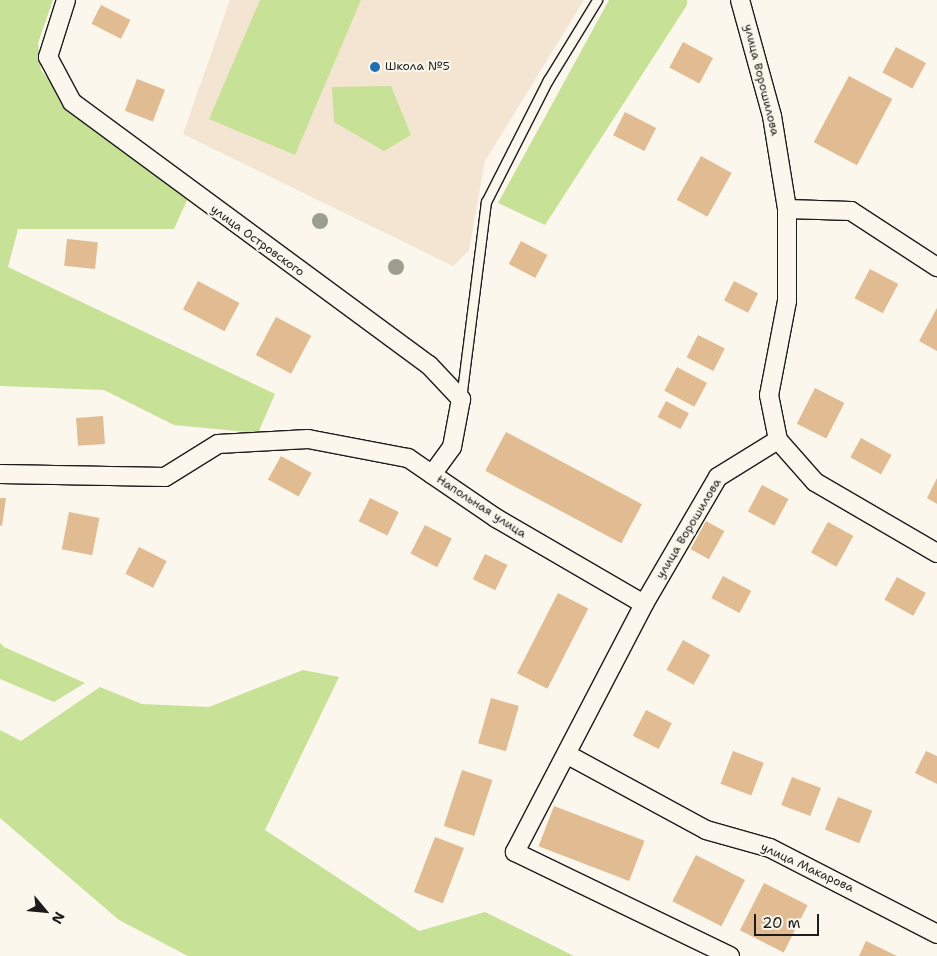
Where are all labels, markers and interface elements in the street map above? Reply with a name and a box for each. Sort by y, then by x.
street label: улица Ворошилова [740,23,782,137]
place label: Школа №5 [385,60,450,74]
marker: Школа №5 [369,61,381,73]
street label: улица Островского [207,202,307,280]
street label: Напольная улица [433,473,529,541]
street label: улица Ворошилова [653,476,725,582]
street label: улица Макарова [758,840,856,896]
north arrow [20,886,70,936]
scale bar [757,904,822,936]
text: N [48,909,69,927]
text: 20 m [762,913,801,933]

